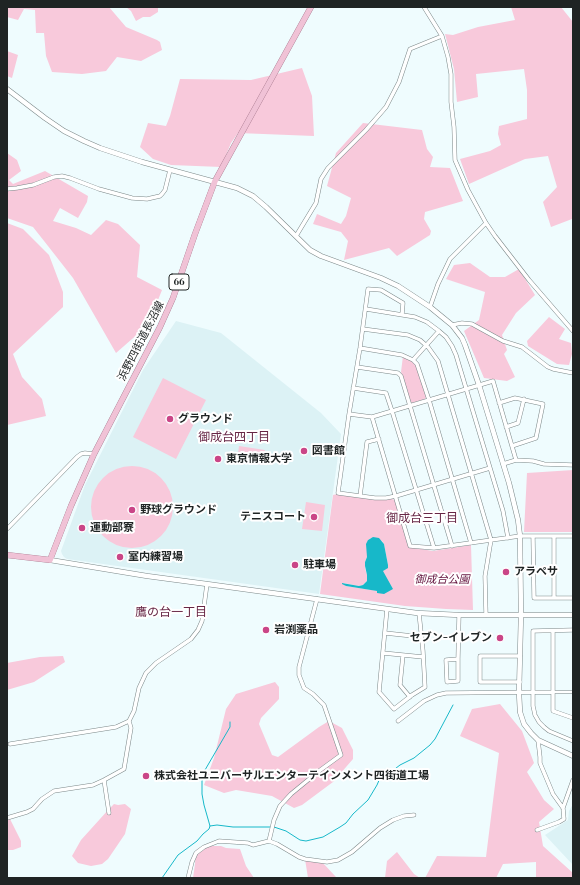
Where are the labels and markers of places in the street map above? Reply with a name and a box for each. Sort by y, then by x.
place label: グラウンド [178,412,233,426]
marker: グラウンド [165,414,175,424]
place label: 図書館 [312,444,345,458]
marker: 図書館 [299,446,309,456]
place label: 東京情報大学 [226,452,292,466]
marker: 東京情報大学 [213,454,223,464]
place label: 野球グラウンド [140,503,217,517]
marker: 野球グラウンド [127,505,137,515]
place label: テニスコート [240,510,306,524]
marker: テニスコート [309,512,319,522]
place label: 運動部寮 [90,521,134,535]
marker: 運動部寮 [77,523,87,533]
place label: 室内練習場 [128,550,183,564]
marker: 室内練習場 [115,552,125,562]
place label: 駐車場 [303,558,336,572]
marker: 駐車場 [290,560,300,570]
place label: アラペサ [514,565,558,579]
marker: アラペサ [501,567,511,577]
place label: 岩渕薬品 [274,623,318,637]
marker: 岩渕薬品 [261,625,271,635]
place label: セブン-イレブン [410,631,492,645]
marker: セブン-イレブン [495,633,505,643]
place label: 株式会社ユニバーサルエンターテインメント四街道工場 [154,769,429,783]
marker: 株式会社ユニバーサルエンターテインメント四街道工場 [141,771,151,781]

